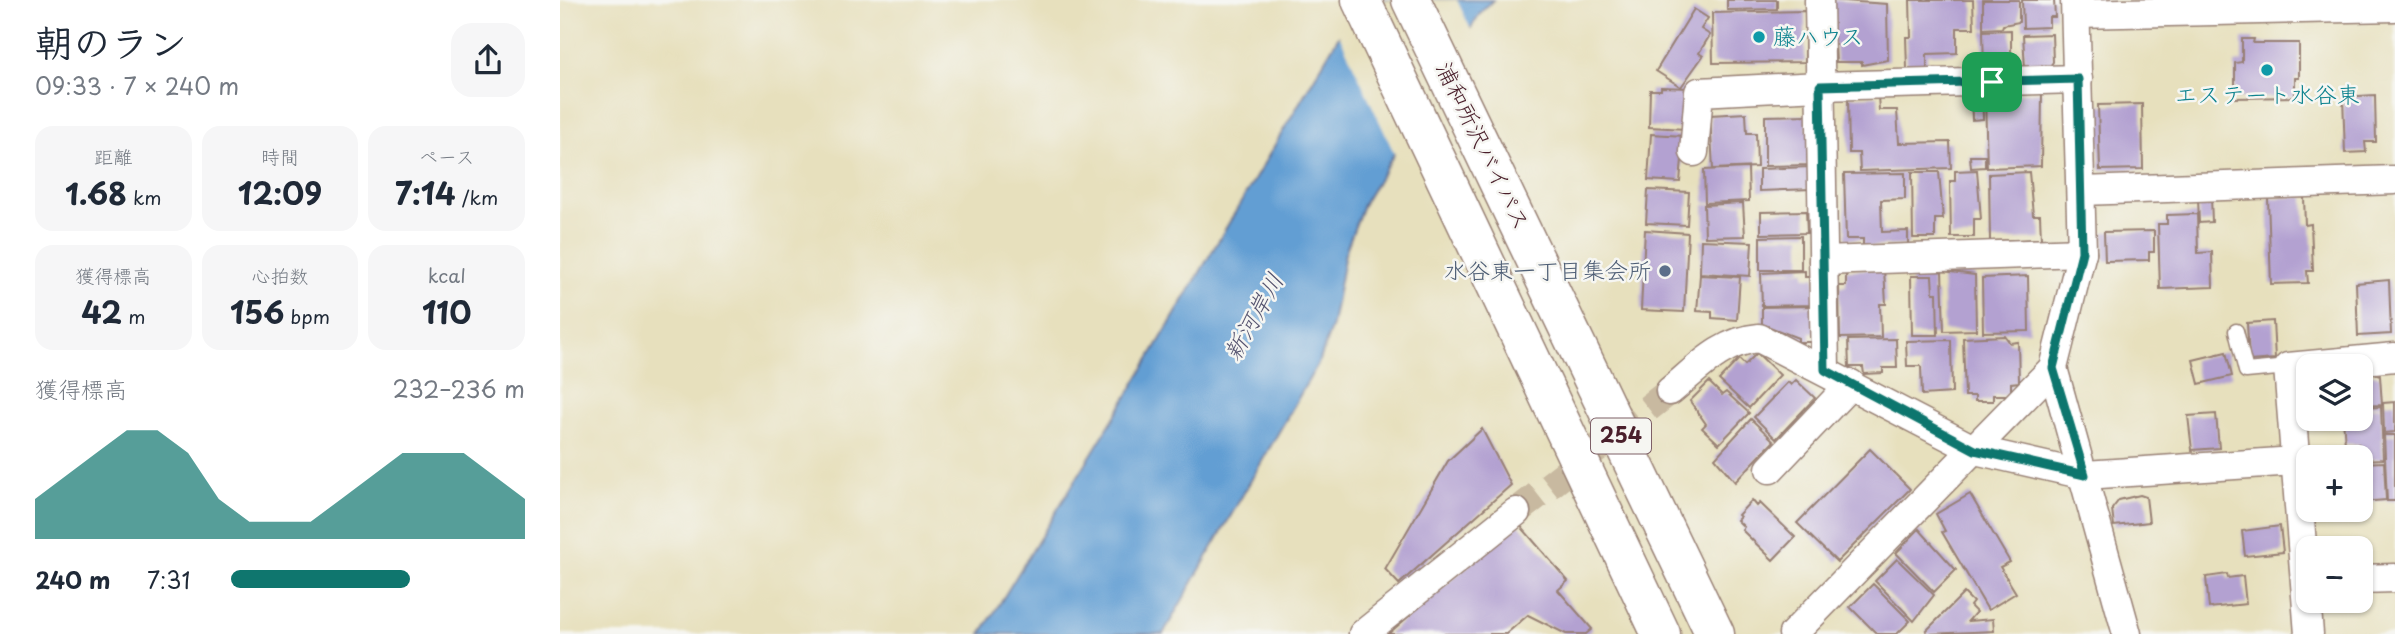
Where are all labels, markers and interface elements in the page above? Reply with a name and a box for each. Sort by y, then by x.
text: 朝のラン [35,13,187,70]
place label: 藤ハウス [1773,18,1864,53]
button: share [451,23,525,97]
marker: 藤ハウス [1751,29,1767,45]
pin [1962,52,2022,112]
street label: 浦和所沢バイパス [1428,55,1540,235]
marker: エステート水谷東 [2259,62,2275,78]
icon: arrive [1973,63,2011,101]
text: 09:33 · 7 × 240 m [35,68,239,103]
place label: エステート水谷東 [2174,76,2360,111]
text: 距離 [94,142,132,170]
text: 時間 [261,142,299,170]
text: ペース [419,142,475,170]
text: 1.68 [65,170,127,215]
text: 12:09 [238,170,322,215]
text: 7:14 [395,170,456,215]
text: km [127,183,162,211]
text: /km [456,183,498,211]
place label: 水谷東一丁目集会所 [1444,252,1651,287]
text: 獲得標高 [75,261,151,289]
text: 心拍数 [251,261,309,289]
text: kcal [428,261,466,289]
marker: 水谷東一丁目集会所 [1657,263,1673,279]
water label: 新河岸川 [1213,265,1291,367]
text: 42 [81,289,122,334]
text: 156 [230,289,284,334]
text: 110 [422,289,471,334]
text: m [122,302,145,330]
text: bpm [284,302,330,330]
map controls [2296,354,2373,613]
button: layers [2296,354,2373,431]
text: 獲得標高 [35,371,127,406]
text: 232–236 m [392,371,525,406]
road number: 254 [1591,418,1651,453]
button: + [2296,445,2373,522]
button: − [2296,536,2373,613]
text: 240 m [35,562,111,597]
text: 7:31 [147,562,190,597]

